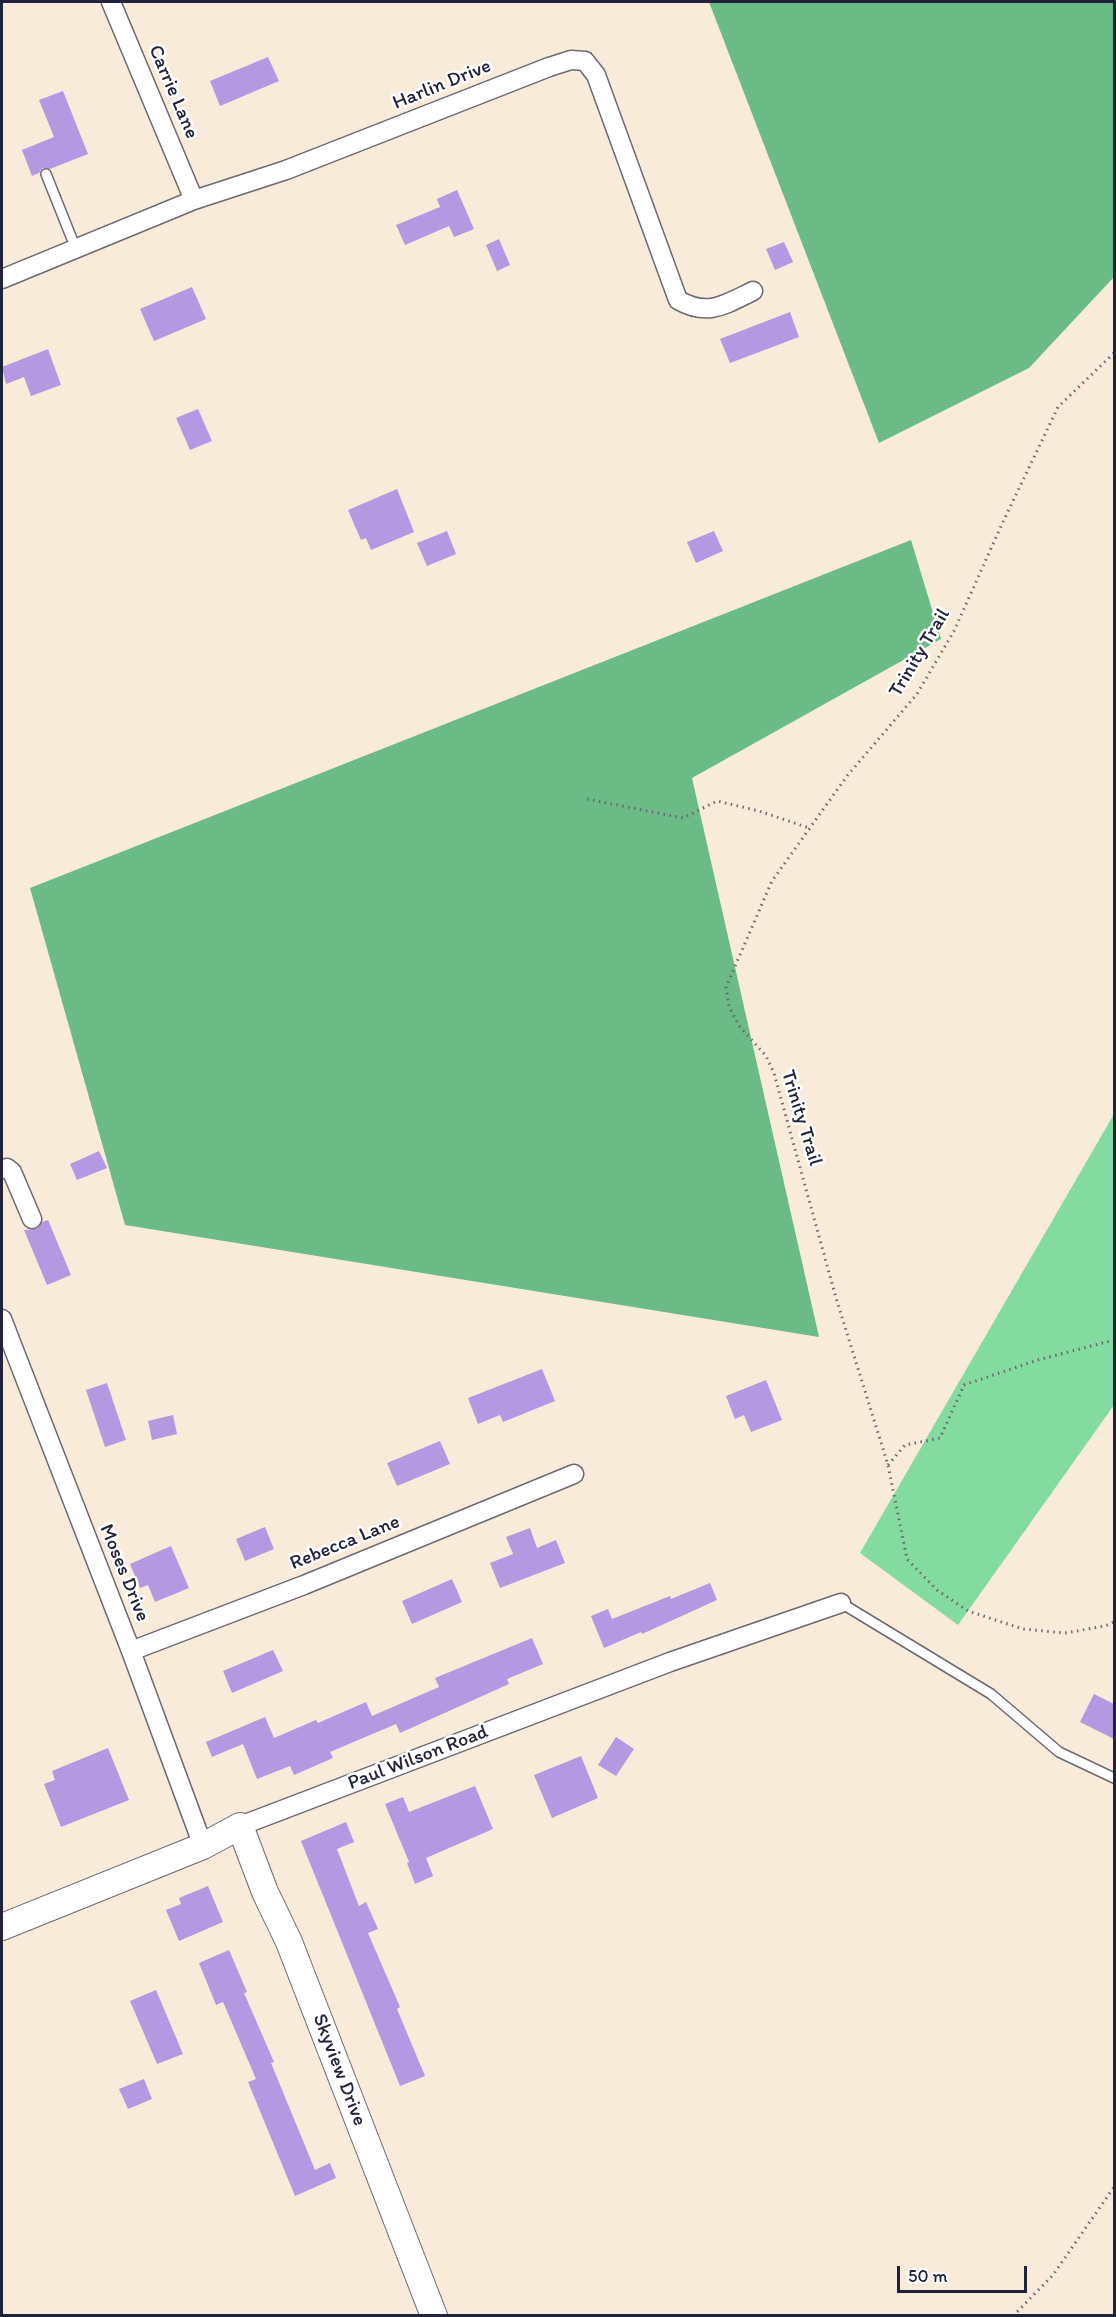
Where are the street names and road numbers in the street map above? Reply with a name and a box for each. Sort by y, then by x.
street label: Carrie Lane [143,42,203,142]
street label: Harlin Drive [389,54,495,116]
street label: Trinity Trail [884,604,956,702]
street label: Trinity Trail [775,1067,827,1169]
street label: Rebecca Lane [287,1510,403,1576]
street label: Moses Drive [94,1521,154,1625]
street label: Paul Wilson Road [345,1720,491,1796]
street label: Skyview Drive [307,2011,371,2129]

